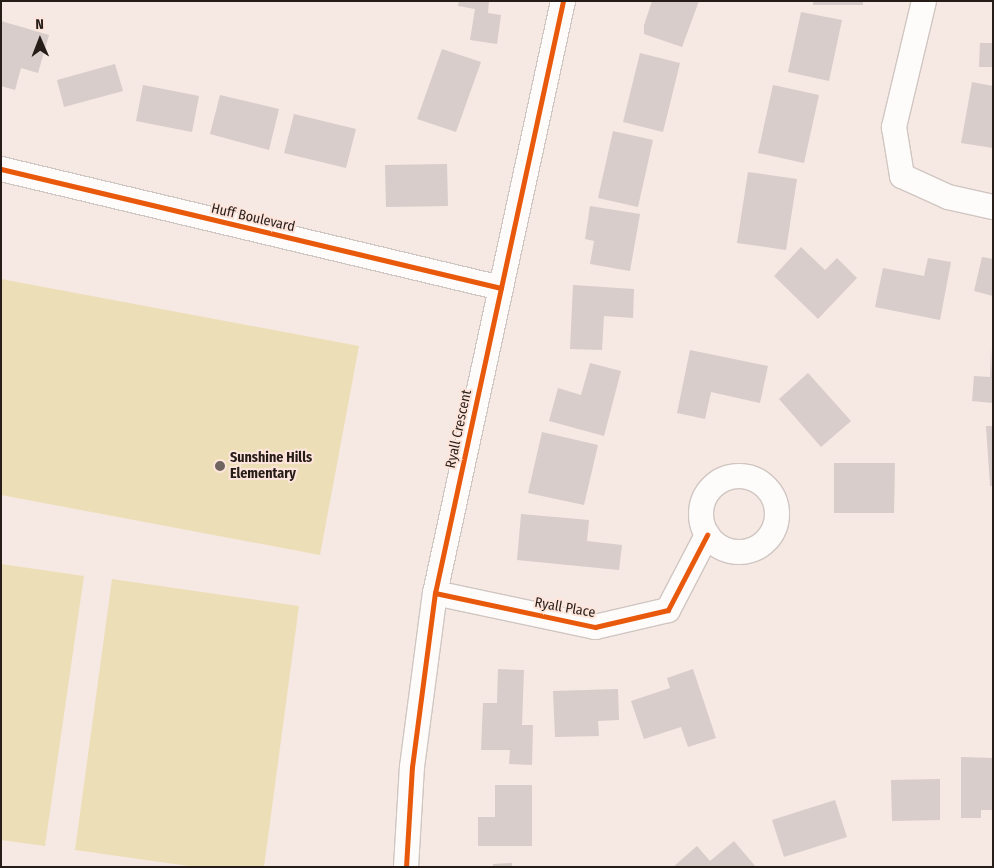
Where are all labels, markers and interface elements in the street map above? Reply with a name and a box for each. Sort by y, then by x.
north arrow [15,15,65,65]
text: N [35,16,44,33]
street label: Huff Boulevard [210,200,296,236]
street label: Ryall Crescent [442,388,476,470]
place label: Sunshine Hills Elementary [230,450,312,482]
marker: Sunshine Hills Elementary [214,460,226,472]
street label: Ryall Place [533,594,597,622]

